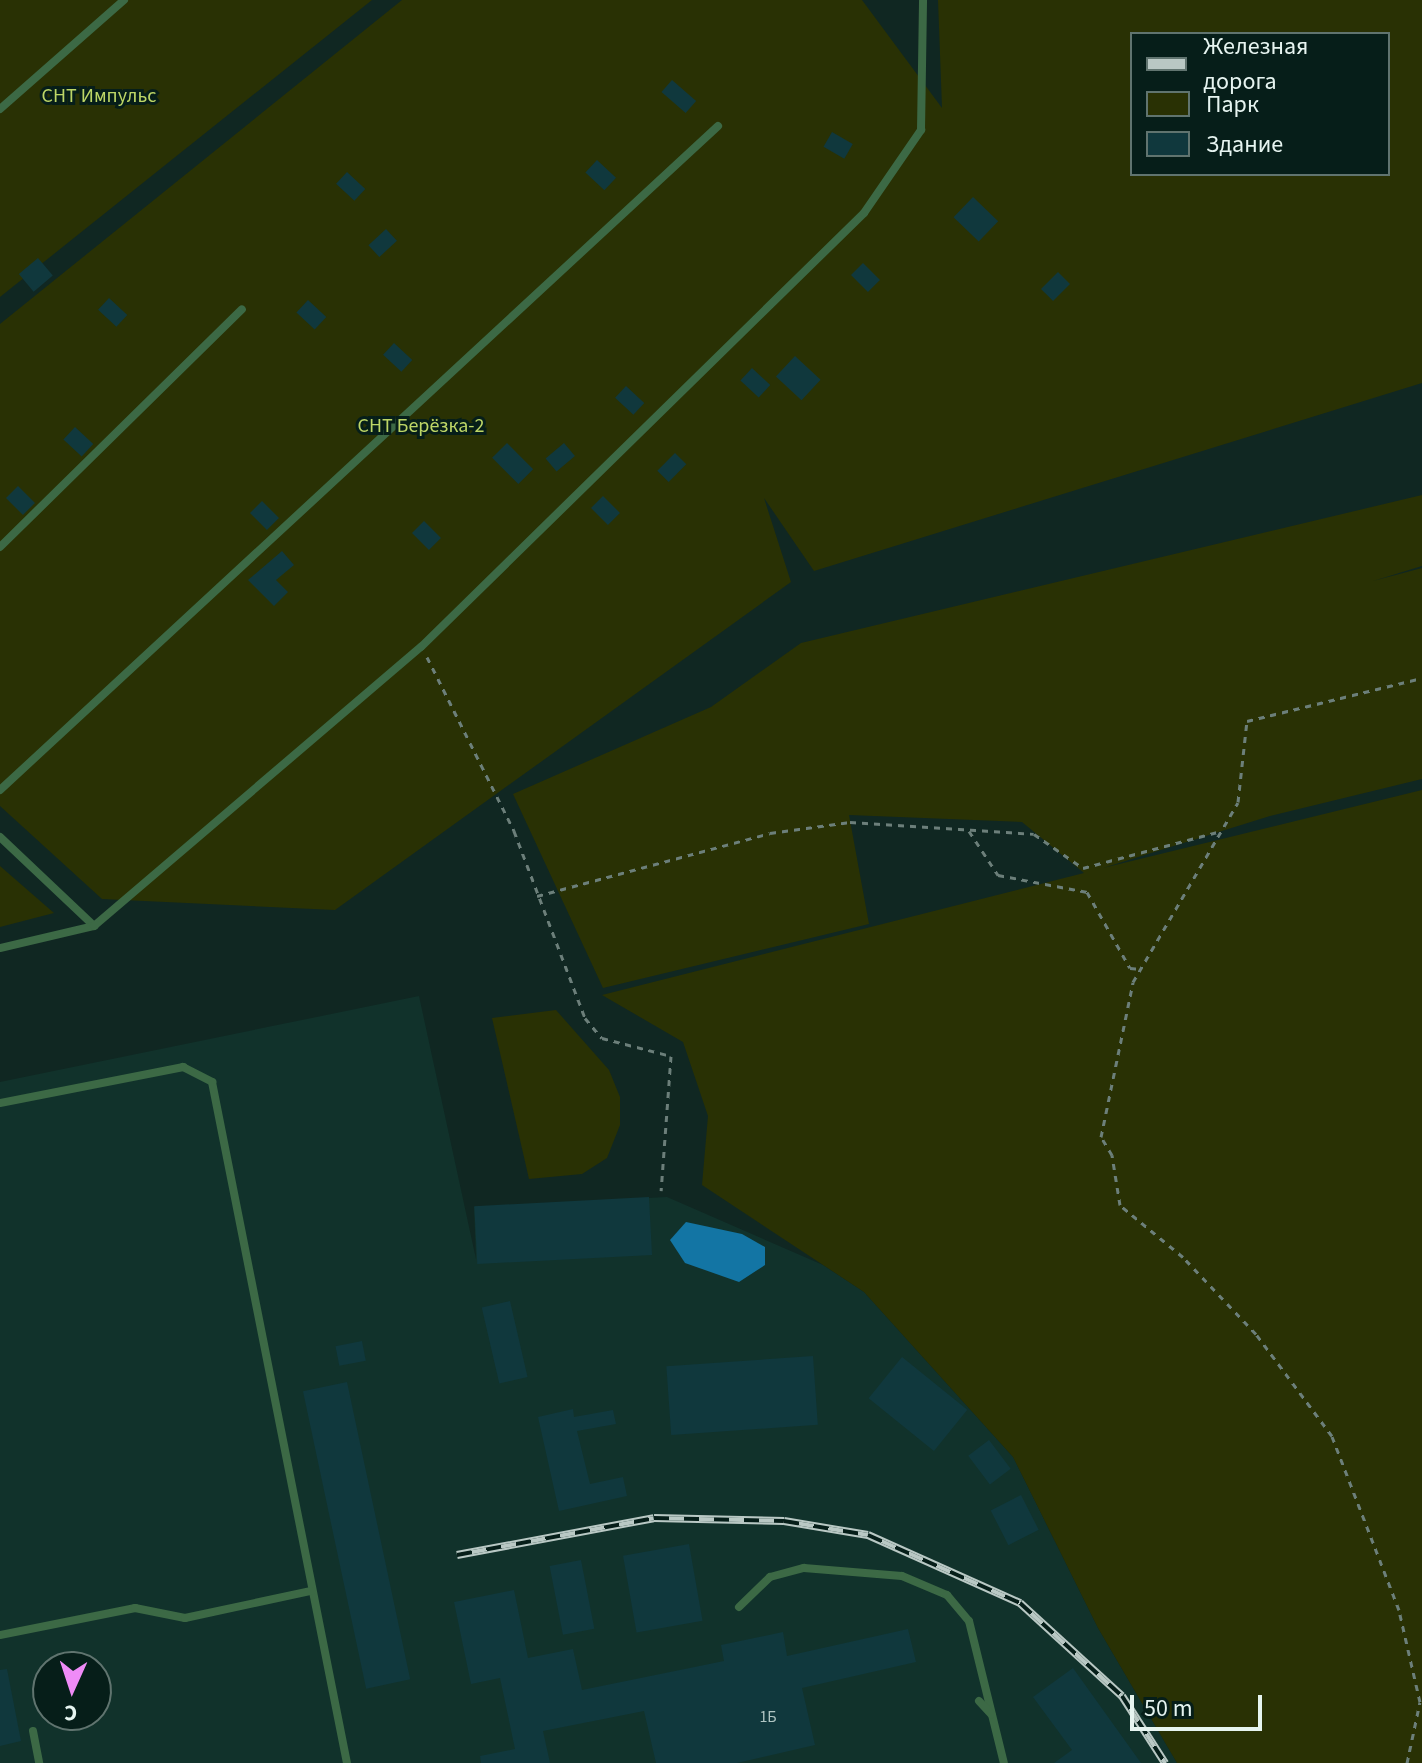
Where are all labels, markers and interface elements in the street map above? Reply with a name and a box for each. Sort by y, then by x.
text: Железная дорога [1203,29,1308,99]
legend [1130,32,1390,176]
park label: СНТ Импульс [42,84,156,108]
text: Парк [1206,87,1259,122]
text: Здание [1206,127,1283,162]
park label: СНТ Берёзка-2 [358,414,484,438]
north arrow [32,1651,112,1731]
scale bar [1134,1679,1266,1729]
text: 50 m [1144,1691,1193,1726]
text: С [64,1697,78,1729]
house number: 1Б [759,1707,777,1727]

